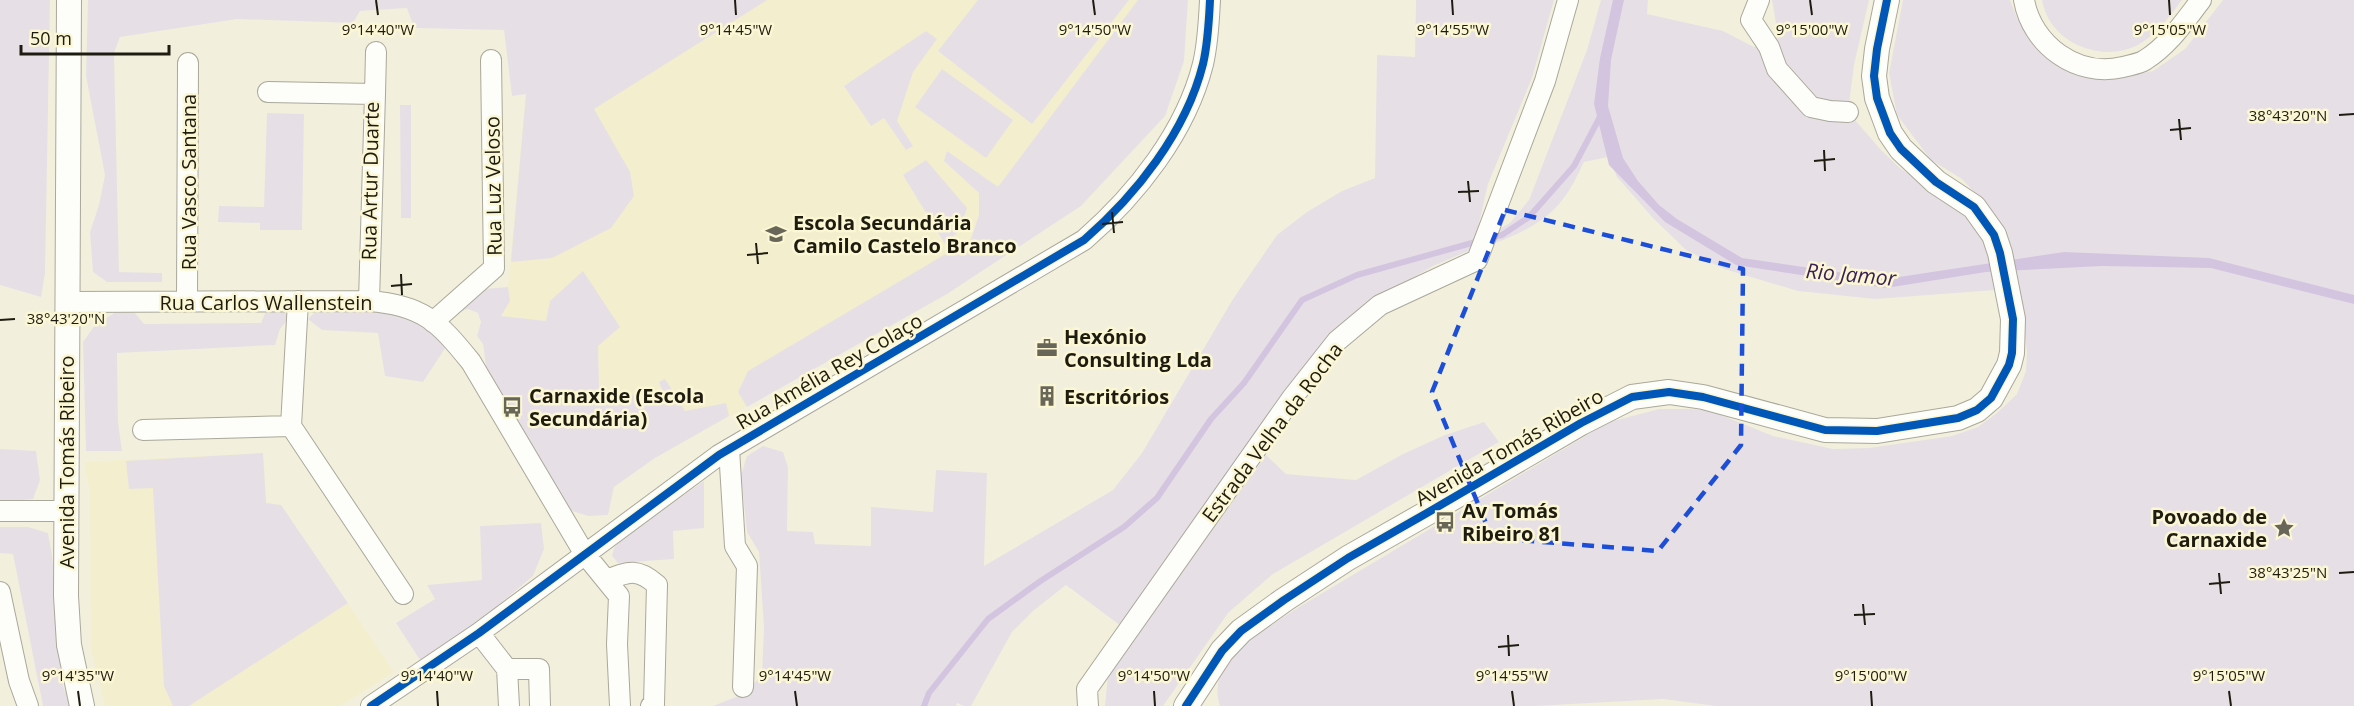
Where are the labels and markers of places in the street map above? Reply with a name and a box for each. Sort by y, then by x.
place label: Escola Secundária Camilo Castelo Branco [793,209,1017,259]
school or university icon: Escola Secundária Camilo Castelo Branco [764,222,788,246]
place label: Hexónio Consulting Lda [1064,323,1212,373]
office icon: Hexónio Consulting Lda [1035,336,1059,360]
place label: Carnaxide (Escola Secundária) [529,382,704,432]
place label: Escritórios [1064,383,1169,410]
building icon: Escritórios [1035,384,1059,408]
bus stop icon: Carnaxide (Escola Secundária) [500,395,524,419]
place label: Av Tomás Ribeiro 81 [1462,497,1561,547]
place label: Povoado de Carnaxide [2152,503,2267,553]
bus stop icon: Av Tomás Ribeiro 81 [1433,510,1457,534]
place icon: Povoado de Carnaxide [2272,516,2296,540]

